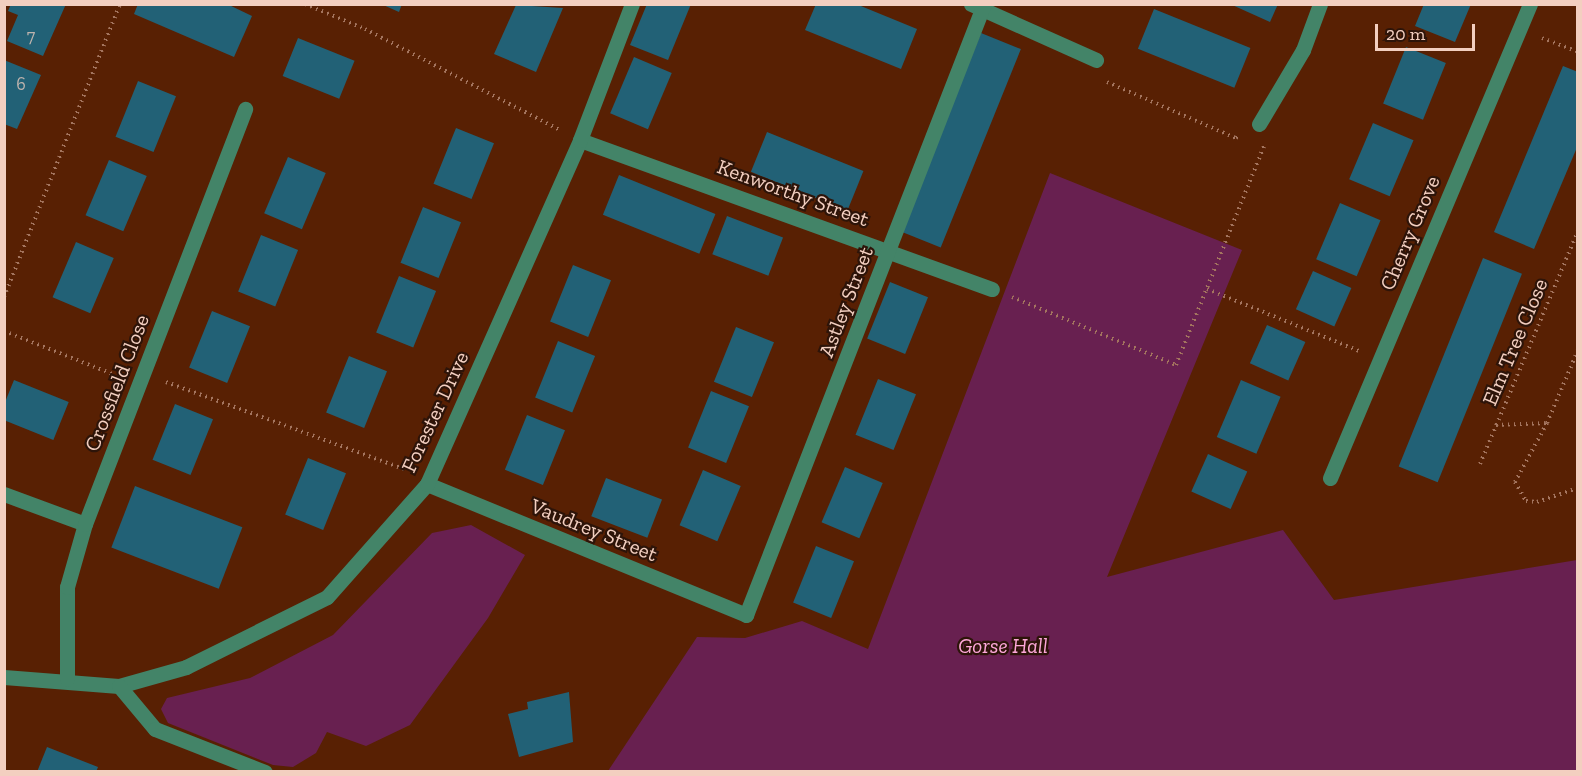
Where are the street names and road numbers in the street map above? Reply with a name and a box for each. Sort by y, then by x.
street label: Kenworthy Street [714,154,872,232]
street label: Cherry Grove [1375,172,1445,294]
street label: Astley Street [813,243,879,361]
street label: Elm Tree Close [1477,275,1553,409]
street label: Crossfield Close [79,311,155,455]
street label: Forester Drive [396,347,474,477]
street label: Vaudrey Street [527,493,661,567]

